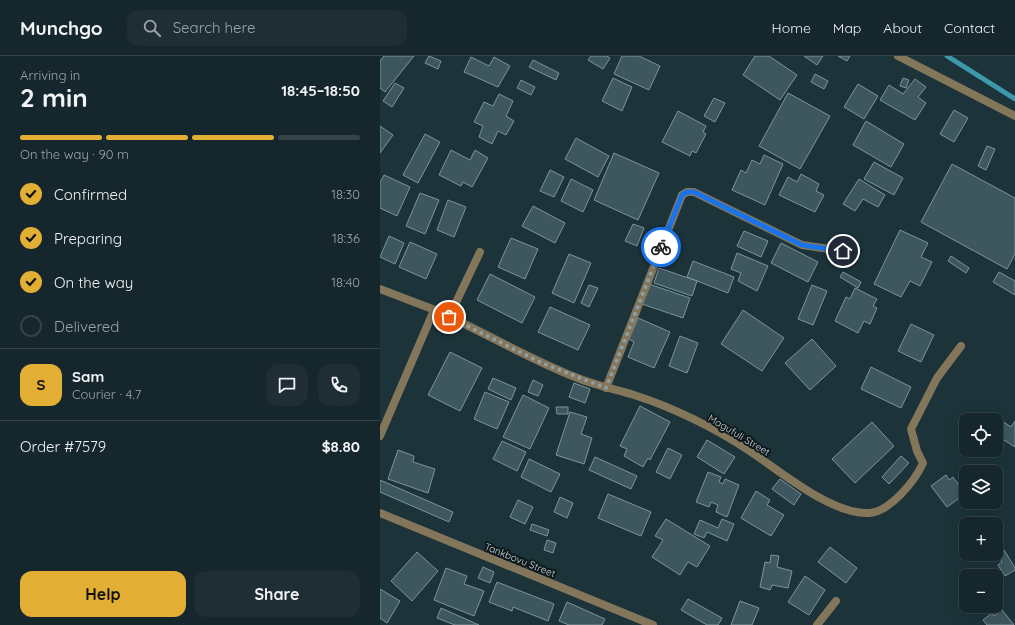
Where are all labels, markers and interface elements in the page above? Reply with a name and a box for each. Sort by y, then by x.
search box [127,10,407,46]
text: Munchgo [20,16,103,40]
icon: search [141,17,163,39]
text: Search here [173,18,255,37]
text: Home [772,19,811,37]
text: Map [833,19,861,37]
text: About [883,19,922,37]
text: Contact [944,19,995,37]
text: Arriving in [20,67,80,83]
text: 2 min [20,81,88,114]
text: 18:45–18:50 [281,81,360,100]
text: On the way · 90 m [20,146,129,162]
icon: check [20,183,42,205]
text: Confirmed [54,185,127,204]
text: 18:30 [331,186,360,202]
icon: check [20,227,42,249]
courier [641,227,681,267]
text: Preparing [54,229,122,248]
text: 18:36 [332,230,360,246]
pin [826,234,860,268]
icon: bike [650,236,672,258]
icon: home [832,240,854,262]
icon: check [20,271,42,293]
text: On the way [54,273,133,292]
text: 18:40 [331,274,360,290]
pin [432,300,466,334]
icon: bag [438,306,460,328]
text: Delivered [54,317,119,336]
button: chat [266,364,308,406]
button: phone [318,364,360,406]
text: Sam [72,367,104,386]
text: S [37,375,45,394]
text: Courier · 4.7 [72,386,141,402]
street label: Magufuli Street [706,411,773,459]
map controls [959,413,1003,613]
button: locate [959,413,1003,457]
text: Order #7579 [20,437,106,456]
text: $8.80 [322,437,360,456]
button: layers [959,465,1003,509]
button: + [959,517,1003,561]
street label: Tankbovu Street [483,540,558,580]
button: − [959,569,1003,613]
button: Help [20,571,186,617]
button: Share [194,571,360,617]

